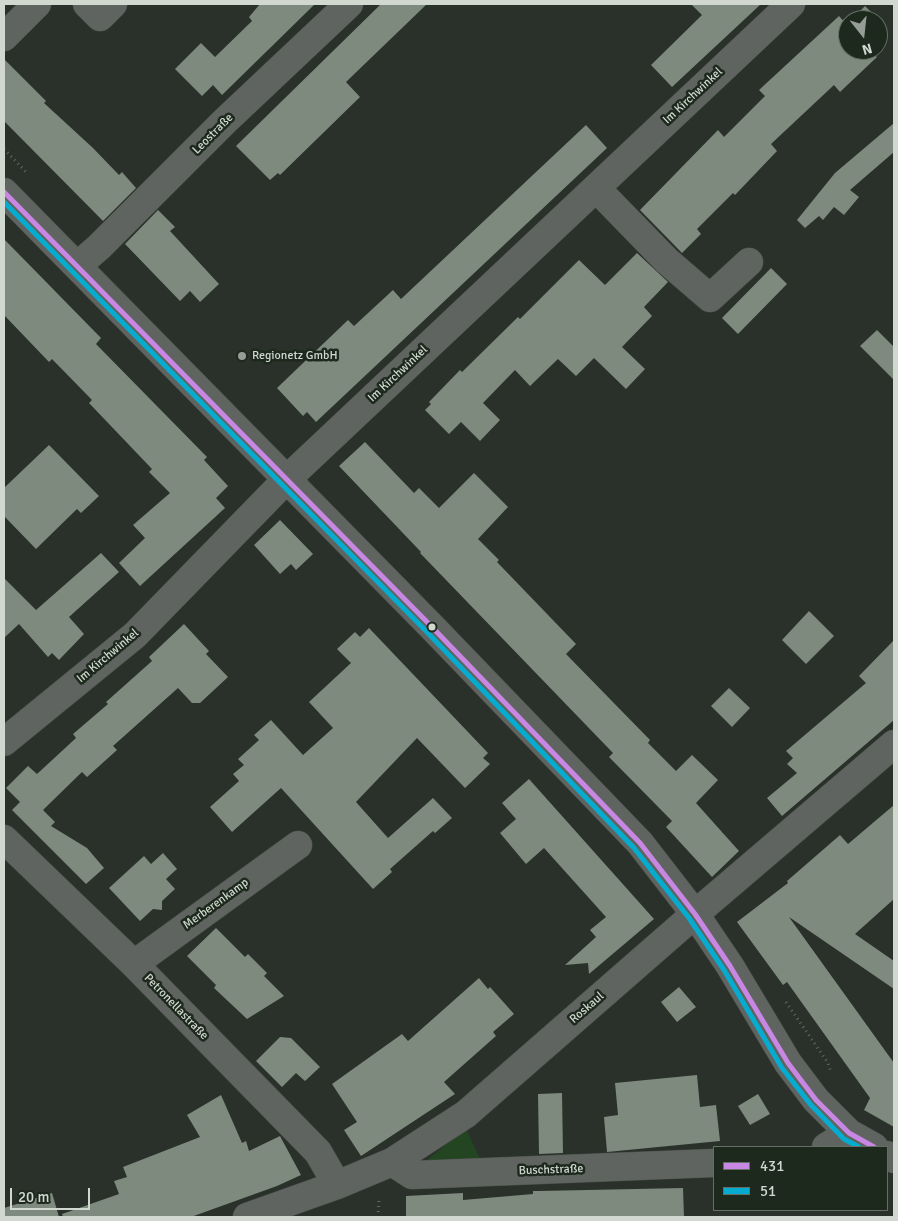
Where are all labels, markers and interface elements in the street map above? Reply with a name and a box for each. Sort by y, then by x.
north arrow [838,10,888,60]
text: N [860,39,874,58]
street label: Im Kirchwinkel [660,65,726,127]
street label: Leostraße [190,111,236,157]
street label: Im Kirchwinkel [365,343,431,405]
place label: Regionetz GmbH [252,349,337,363]
marker: Regionetz GmbH [236,350,248,362]
unlabelled marker [427,622,437,632]
street label: Im Kirchwinkel [74,626,142,686]
street label: Merberenkamp [181,875,251,933]
street label: Petronellastraße [141,971,211,1043]
street label: Roskaul [567,989,607,1027]
legend [713,1146,888,1211]
text: 431 [760,1157,784,1175]
street label: Buschstraße [518,1162,584,1178]
scale bar [12,1178,92,1210]
text: 51 [760,1182,776,1200]
text: 20 m [18,1188,49,1206]

